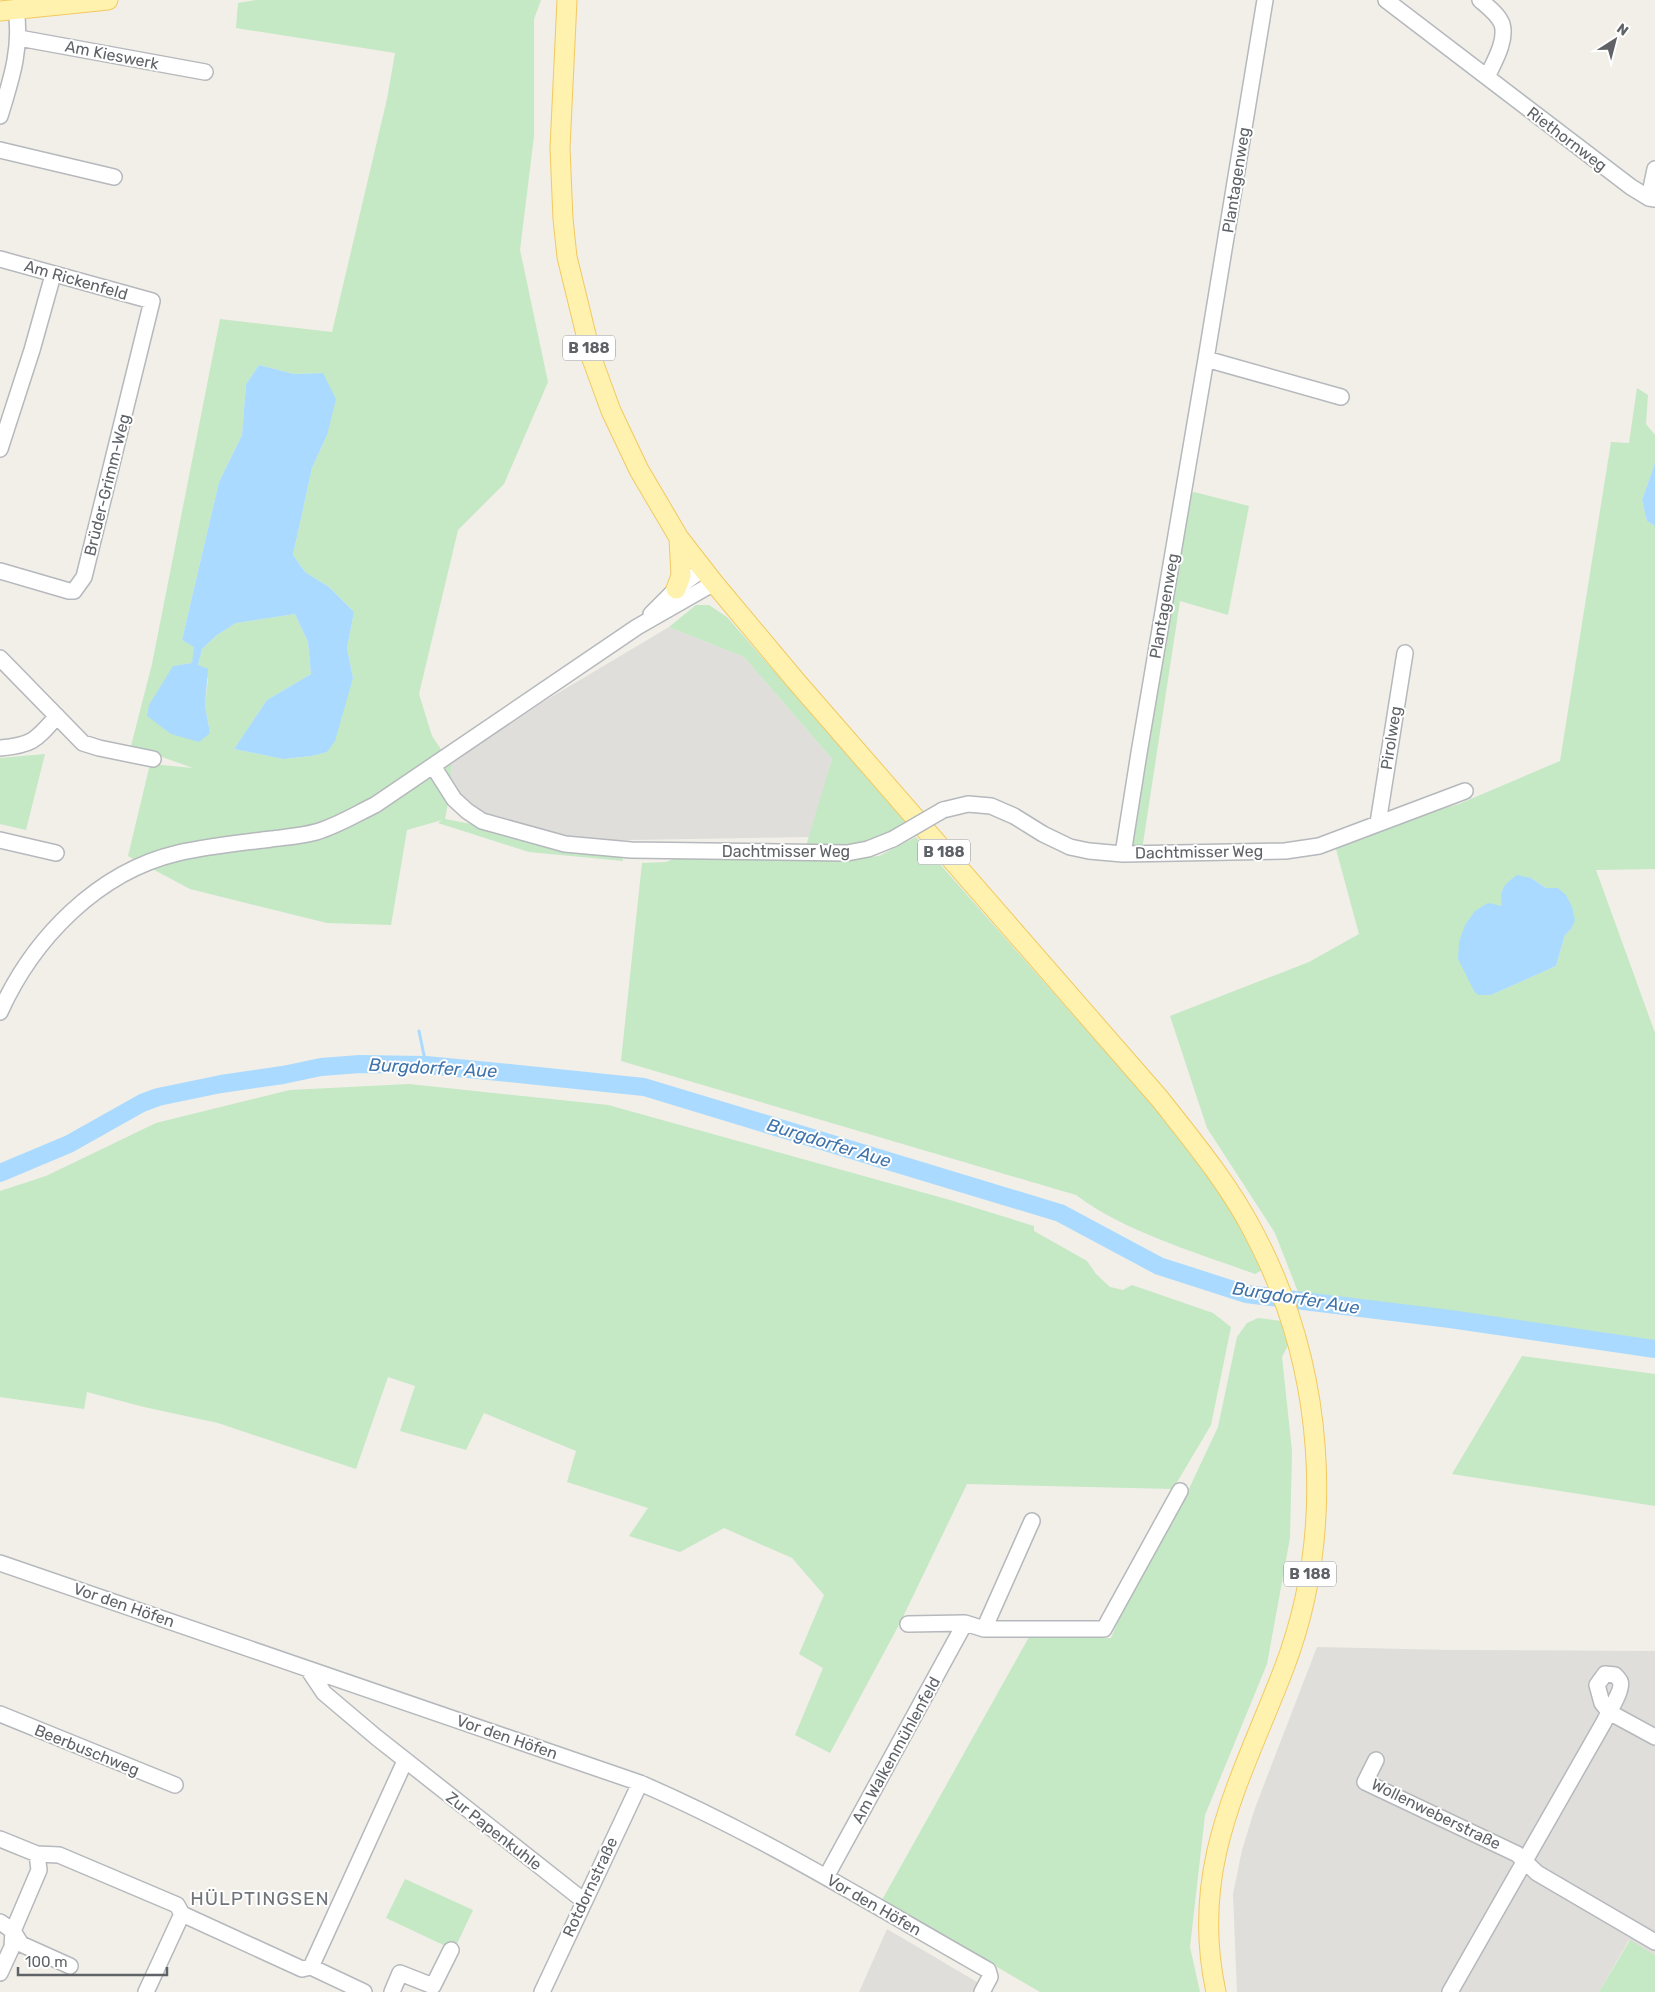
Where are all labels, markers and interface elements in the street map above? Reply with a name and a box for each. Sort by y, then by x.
north arrow [1590,15,1640,65]
text: N [1613,20,1631,40]
street label: Am Kieswerk [63,37,161,74]
street label: Riethornweg [1523,103,1611,175]
street label: Plantagenweg [1218,126,1254,234]
street label: Am Rickenfeld [22,256,130,304]
road number: B 188 [563,336,615,360]
street label: Brüder-Grimm-Weg [80,412,134,558]
street label: Plantagenweg [1145,552,1183,660]
street label: Pirolweg [1377,705,1405,771]
road number: B 188 [918,840,970,864]
street label: Dachtmisser Weg [1135,841,1263,863]
street label: Dachtmisser Weg [722,842,850,861]
water label: Burgdorfer Aue [368,1054,498,1082]
water label: Burgdorfer Aue [764,1114,894,1172]
water label: Burgdorfer Aue [1231,1277,1361,1319]
road number: B 188 [1284,1562,1336,1586]
street label: Vor den Höfen [71,1579,177,1631]
street label: Am Walkenmühlenfeld [848,1673,944,1827]
street label: Vor den Höfen [454,1711,560,1763]
street label: Beerbuschweg [32,1720,142,1780]
street label: Wollenweberstraße [1368,1774,1504,1854]
street label: Zur Papenkuhle [442,1788,546,1874]
street label: Rotdornstraße [559,1834,621,1940]
street label: Vor den Höfen [823,1870,925,1940]
district label: HÜLPTINGSEN [190,1887,330,1910]
scale bar [18,1944,166,1976]
text: 100 m [25,1953,67,1971]

